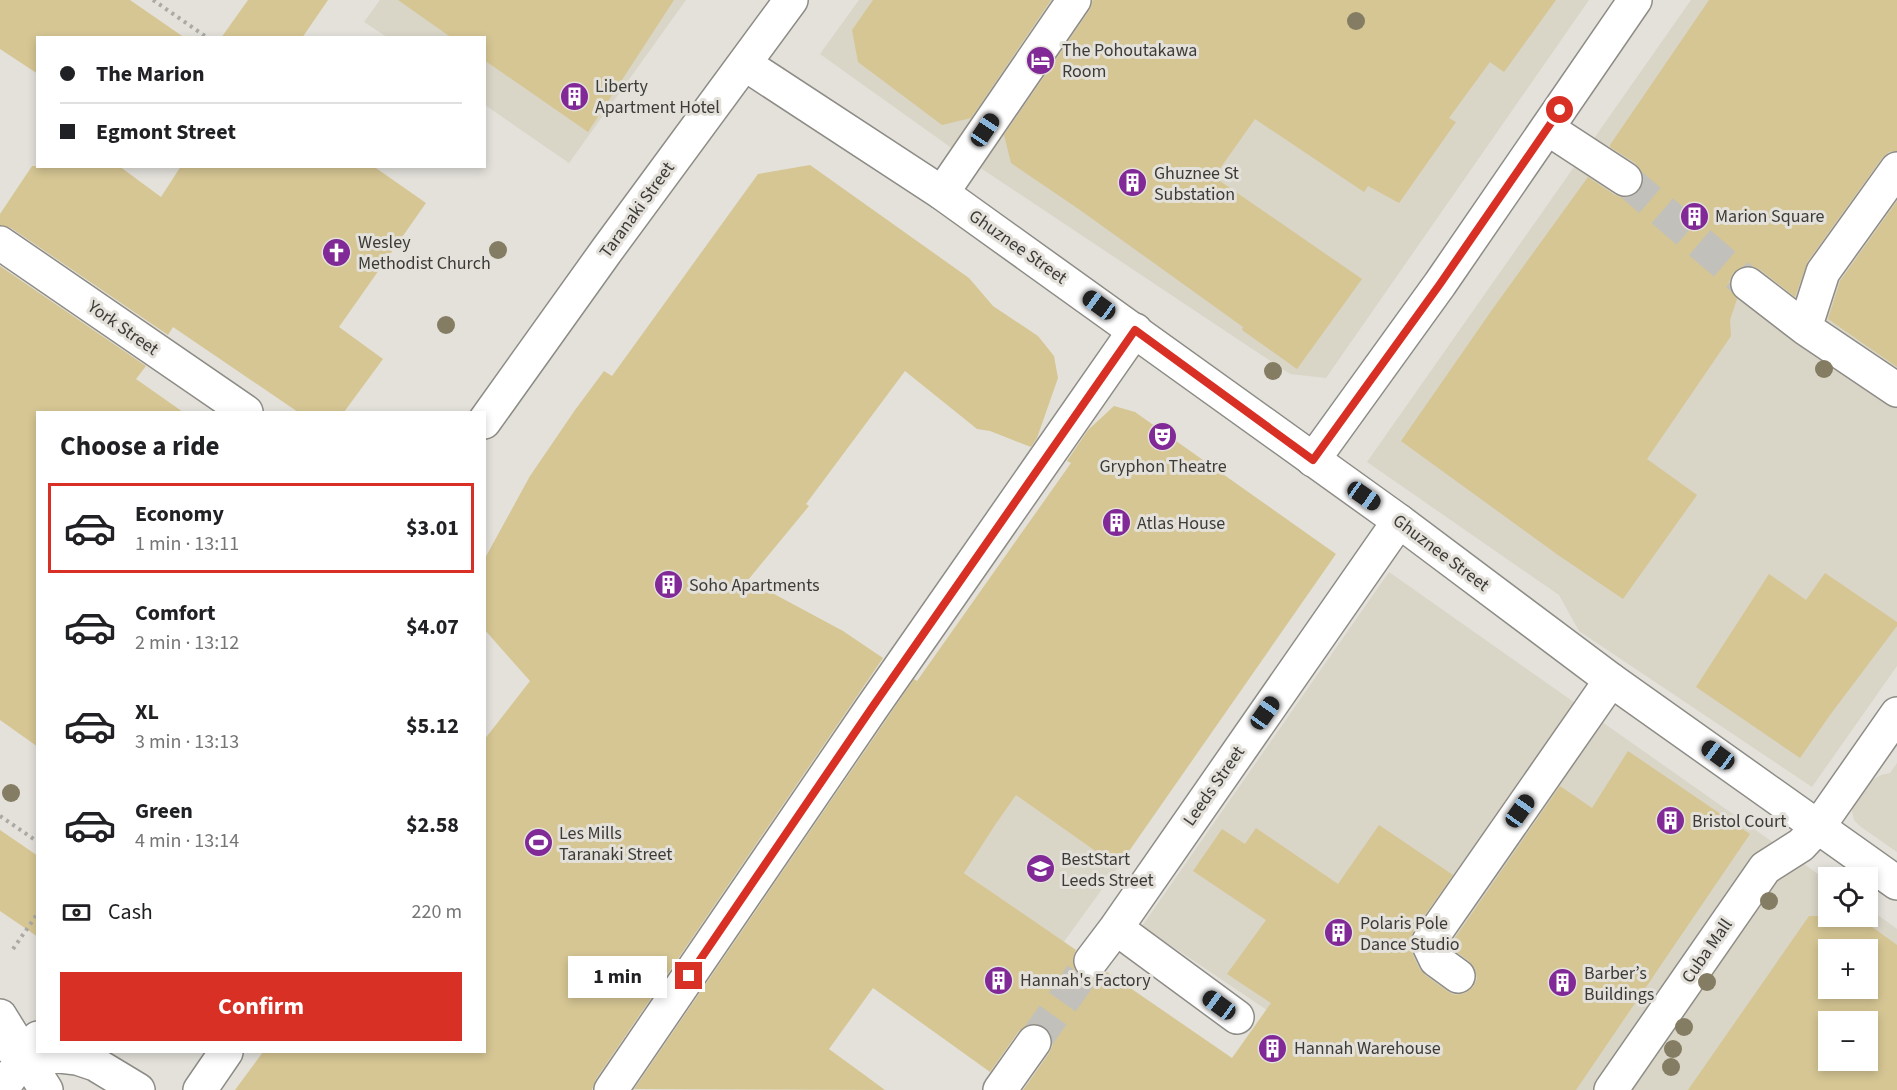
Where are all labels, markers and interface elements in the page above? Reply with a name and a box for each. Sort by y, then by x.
place label: The Pohoutakawa Room [1062,38,1197,84]
hotel icon: The Pohoutakawa Room [1025,44,1057,76]
text: The Marion [96,58,205,90]
place label: Liberty Apartment Hotel [595,74,720,120]
building icon: Liberty Apartment Hotel [558,80,590,112]
route start [1546,96,1573,123]
car [967,110,1003,150]
text: Egmont Street [96,116,236,148]
street label: Taranaki Street [594,157,680,263]
place label: Ghuznee St Substation [1154,161,1239,207]
building icon: Ghuznee St Substation [1117,167,1149,199]
building icon: Marion Square [1678,200,1710,232]
street label: Ghuznee Street [964,204,1072,290]
place label: Marion Square [1715,204,1825,229]
place label: Wesley Methodist Church [358,230,491,276]
church icon: Wesley Methodist Church [321,236,353,268]
car [1079,287,1119,323]
street label: York Street [82,294,164,362]
theatre icon: Gryphon Theatre [1147,421,1179,453]
text: Choose a ride [60,427,220,466]
place label: Gryphon Theatre [1099,454,1227,479]
car [1344,478,1384,514]
text: Economy [135,498,224,530]
icon: car [63,501,117,555]
building icon: Atlas House [1100,507,1132,539]
street label: Ghuznee Street [1388,508,1494,598]
place label: Atlas House [1137,511,1225,536]
text: $3.01 [406,512,459,544]
text: 1 min · 13:11 [135,530,239,558]
building icon: Soho Apartments [652,569,684,601]
place label: Soho Apartments [689,573,820,598]
text: Comfort [135,597,216,629]
icon: car [63,600,117,654]
text: $4.07 [406,611,459,643]
text: 2 min · 13:12 [135,629,239,657]
car [1247,693,1283,733]
text: XL [135,696,159,728]
icon: car [63,699,117,753]
text: $5.12 [406,710,459,742]
text: 3 min · 13:13 [135,728,239,756]
car [1698,737,1738,773]
street label: Leeds Street [1177,741,1251,831]
car [1502,791,1538,831]
text: Green [135,795,193,827]
icon: car [63,798,117,852]
building icon: Bristol Court [1655,805,1687,837]
text: $2.58 [406,809,459,841]
place label: Bristol Court [1692,809,1786,834]
place label: Les Mills Taranaki Street [559,821,672,867]
text: 4 min · 13:14 [135,827,239,855]
sports icon: Les Mills Taranaki Street [522,827,554,859]
place label: BestStart Leeds Street [1061,847,1154,893]
school or university icon: BestStart Leeds Street [1024,853,1056,885]
map controls [1818,867,1878,1071]
button: locate [1818,867,1878,927]
icon: cash [60,896,93,929]
text: Cash [108,896,153,928]
text: 220 m [412,898,462,926]
place label: Polaris Pole Dance Studio [1360,911,1460,957]
street label: Cuba Mall [1676,914,1738,988]
building icon: Polaris Pole Dance Studio [1323,917,1355,949]
button: + [1818,939,1878,999]
callout: 1 min [569,955,668,997]
place label: Barber’s Buildings [1584,961,1654,1007]
route end [675,962,702,989]
text: 1 min [593,963,642,991]
building icon: Hannah's Factory [983,964,1015,996]
building icon: Barber’s Buildings [1547,967,1579,999]
place label: Hannah's Factory [1020,968,1151,993]
button: Confirm [60,972,462,1041]
car [1199,987,1239,1023]
button: − [1818,1011,1878,1071]
building icon: Hannah Warehouse [1257,1032,1289,1064]
place label: Hannah Warehouse [1294,1036,1441,1061]

